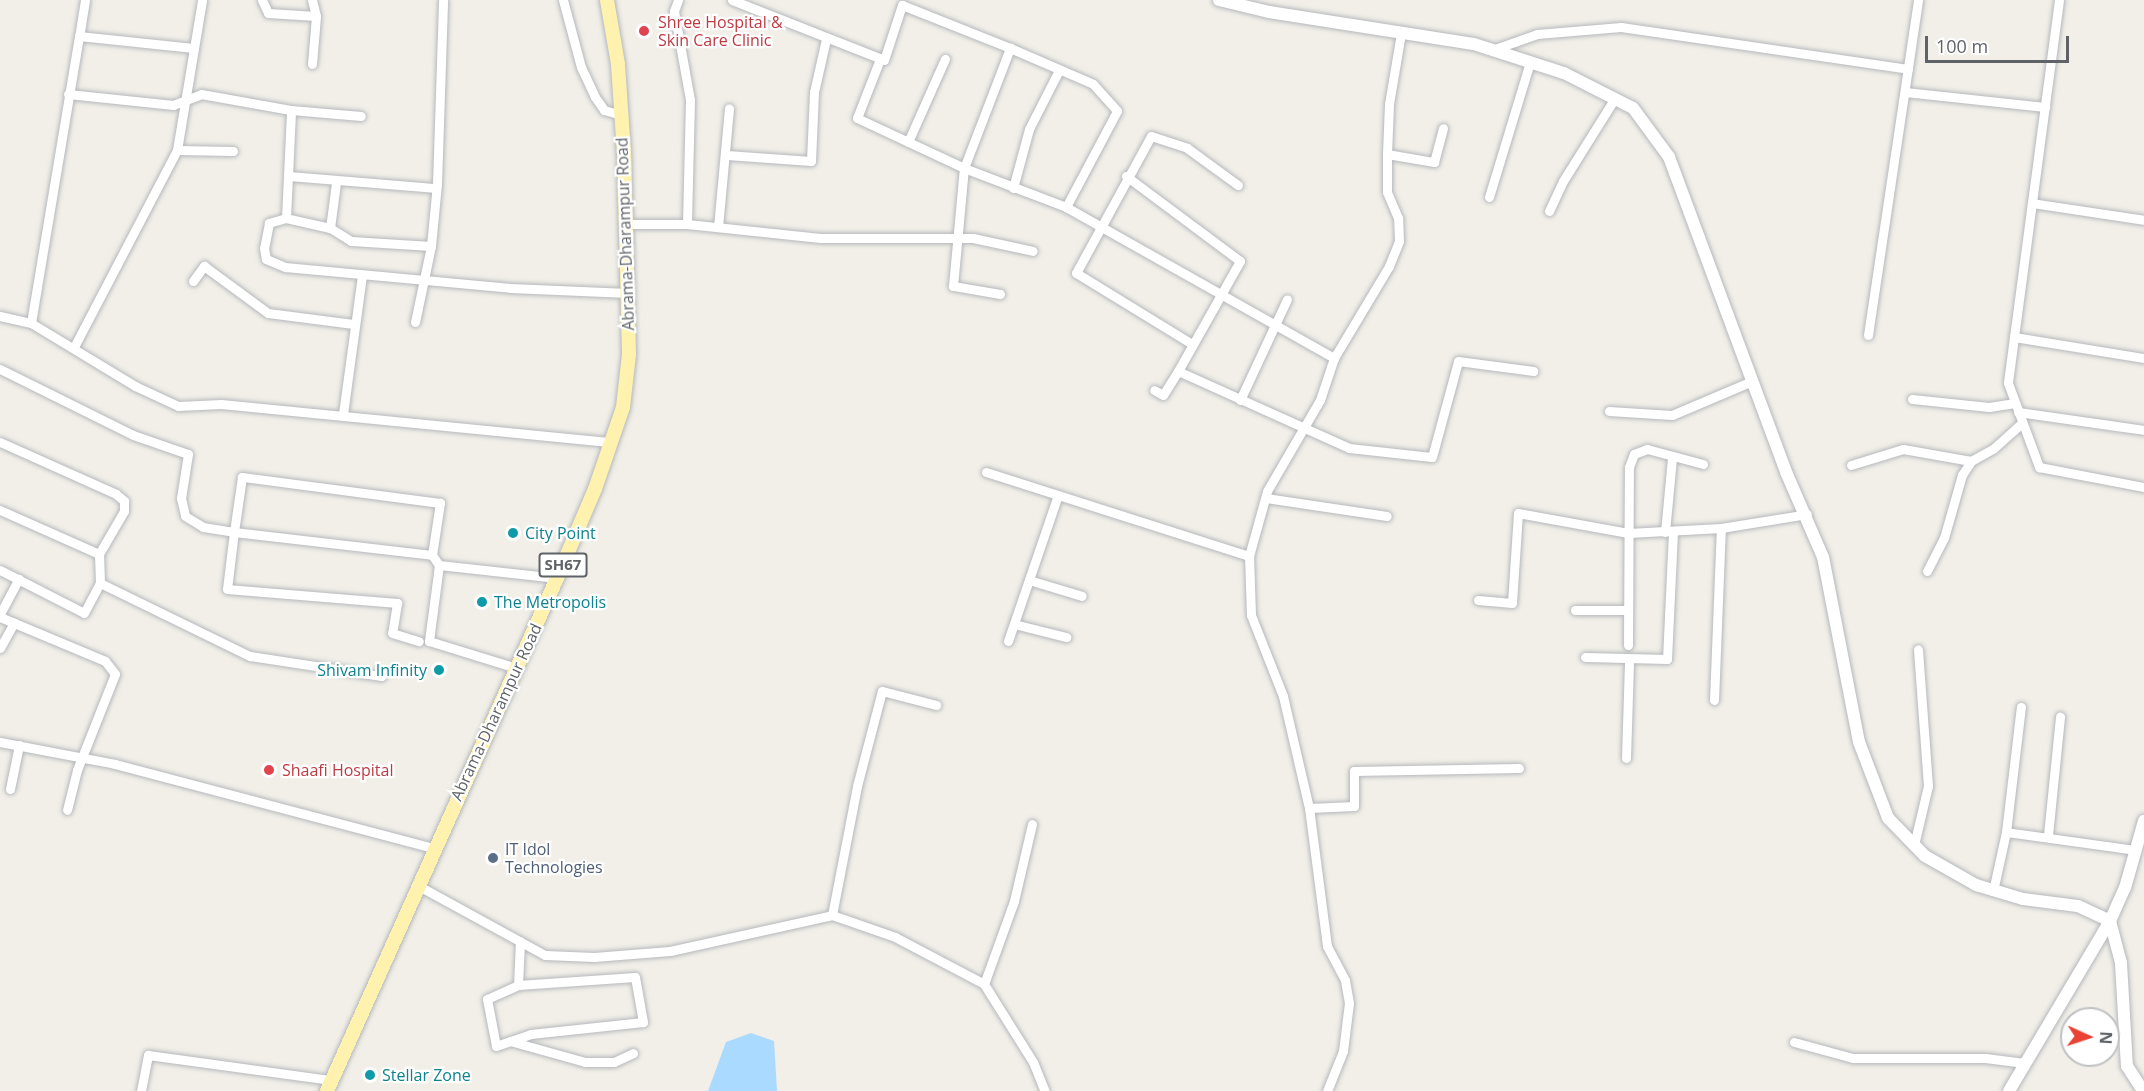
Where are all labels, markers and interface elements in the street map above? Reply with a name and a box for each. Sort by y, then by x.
place label: Shree Hospital & Skin Care Clinic [658,12,783,50]
marker: Shree Hospital & Skin Care Clinic [635,22,653,40]
scale bar [1928,24,2072,62]
text: 100 m [1936,34,1988,58]
street label: Abrama-Dharampur Road [612,137,638,331]
place label: City Point [525,523,596,543]
marker: City Point [506,526,520,540]
road number: SH67 [538,553,588,577]
place label: The Metropolis [494,592,606,612]
marker: The Metropolis [475,595,489,609]
street label: Abrama-Dharampur Road [446,620,546,804]
place label: Shivam Infinity [317,660,427,680]
marker: Shivam Infinity [432,663,446,677]
place label: Shaafi Hospital [282,760,393,780]
marker: Shaafi Hospital [260,761,278,779]
place label: IT Idol Technologies [505,839,603,877]
marker: IT Idol Technologies [486,851,500,865]
north arrow [2060,1007,2120,1067]
text: N [2095,1031,2117,1045]
place label: Stellar Zone [382,1065,471,1085]
marker: Stellar Zone [363,1068,377,1082]

